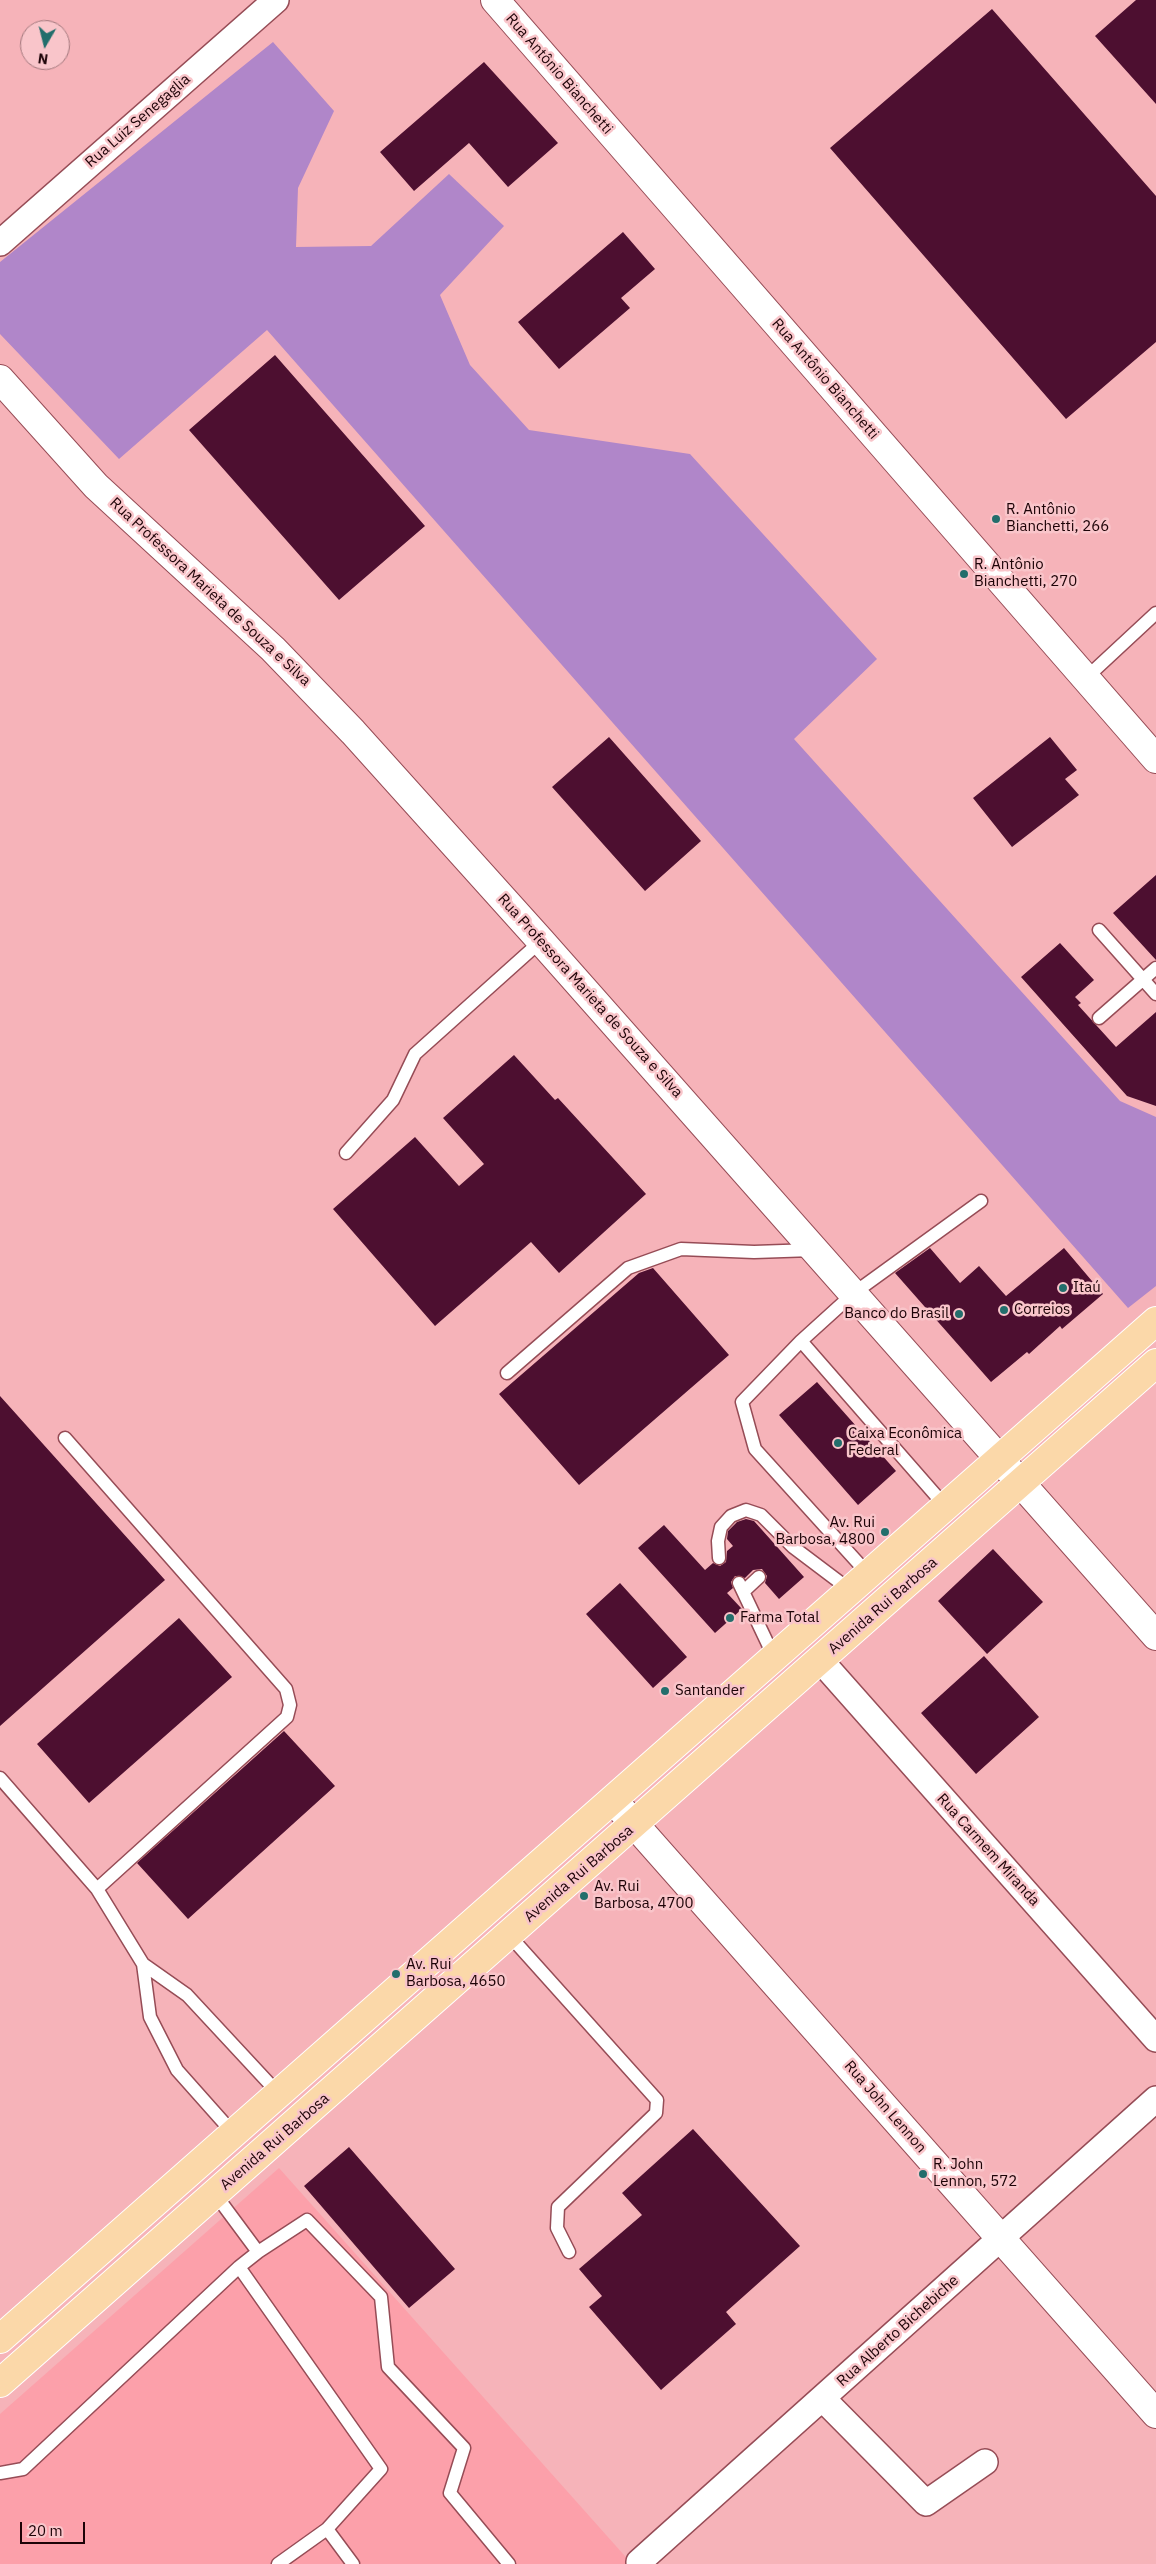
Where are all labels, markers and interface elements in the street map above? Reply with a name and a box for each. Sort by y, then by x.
street label: Rua Antônio Bianchetti [502,10,616,138]
north arrow [20,20,70,70]
text: N [37,49,49,68]
street label: Rua Luiz Senegaglia [82,71,194,171]
street label: Rua Antônio Bianchetti [768,315,882,443]
street label: Rua Professora Marieta de Souza e Silva [106,494,314,690]
place label: R. Antônio Bianchetti, 266 [1006,501,1109,536]
marker: R. Antônio Bianchetti, 266 [990,513,1002,525]
place label: R. Antônio Bianchetti, 270 [974,556,1077,591]
marker: R. Antônio Bianchetti, 270 [958,568,970,580]
street label: Rua Professora Marieta de Souza e Silva [494,890,686,1102]
place label: Itaú [1073,1279,1101,1297]
marker: Itaú [1057,1282,1069,1294]
place label: Correios [1014,1301,1070,1319]
marker: Correios [998,1304,1010,1316]
place label: Banco do Brasil [844,1305,949,1323]
marker: Banco do Brasil [953,1308,965,1320]
place label: Caixa Econômica Federal [848,1425,962,1460]
marker: Caixa Econômica Federal [832,1437,844,1449]
place label: Av. Rui Barbosa, 4800 [776,1514,875,1549]
marker: Av. Rui Barbosa, 4800 [879,1526,891,1538]
street label: Avenida Rui Barbosa [825,1554,941,1658]
place label: Farma Total [740,1609,819,1627]
marker: Farma Total [724,1612,736,1624]
place label: Santander [675,1682,744,1700]
marker: Santander [659,1685,671,1697]
street label: Rua Carmem Miranda [933,1790,1043,1910]
street label: Avenida Rui Barbosa [521,1822,637,1926]
place label: Av. Rui Barbosa, 4700 [594,1878,693,1913]
marker: Av. Rui Barbosa, 4700 [578,1890,590,1902]
place label: Av. Rui Barbosa, 4650 [406,1956,505,1991]
marker: Av. Rui Barbosa, 4650 [390,1968,402,1980]
street label: Rua John Lennon [840,2057,930,2157]
street label: Avenida Rui Barbosa [217,2090,333,2194]
place label: R. John Lennon, 572 [933,2156,1017,2191]
marker: R. John Lennon, 572 [917,2168,929,2180]
street label: Rua Alberto Bichebiche [833,2272,963,2390]
scale bar [22,2512,88,2544]
text: 20 m [28,2521,63,2540]

